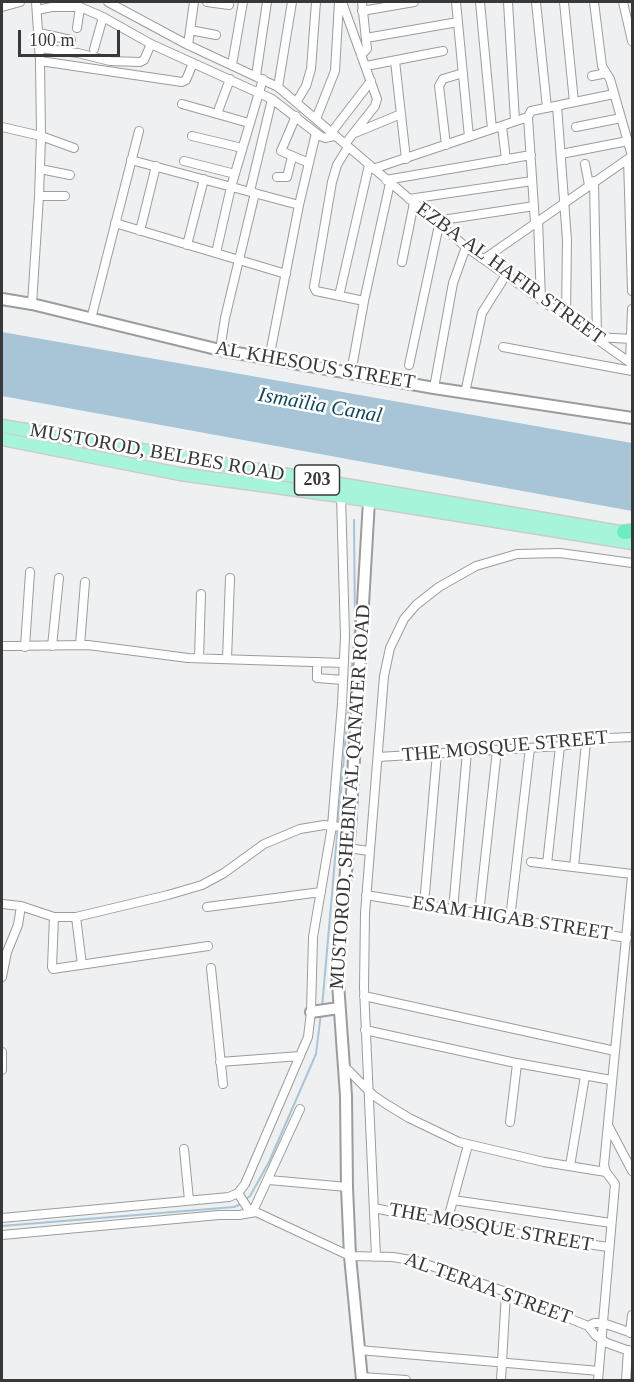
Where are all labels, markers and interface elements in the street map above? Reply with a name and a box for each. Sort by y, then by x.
scale bar [21,18,123,56]
text: 100 m [29,30,75,50]
street label: EZBA AL HAFIR STREET [417,202,603,346]
street label: AL KHESOUS STREET [218,338,412,394]
water label: Ismaïlia Canal [250,382,390,430]
street label: MUSTOROD, BELBES ROAD [31,419,283,487]
road number: 203 [294,465,340,495]
street label: MUSTOROD, SHEBIN AL QANATER ROAD [326,608,376,986]
street label: THE MOSQUE STREET [404,726,606,768]
street label: ESAM HIGAB STREET [415,892,609,946]
street label: THE MOSQUE STREET [390,1199,592,1257]
street label: AL TERAA STREET [408,1250,568,1328]

